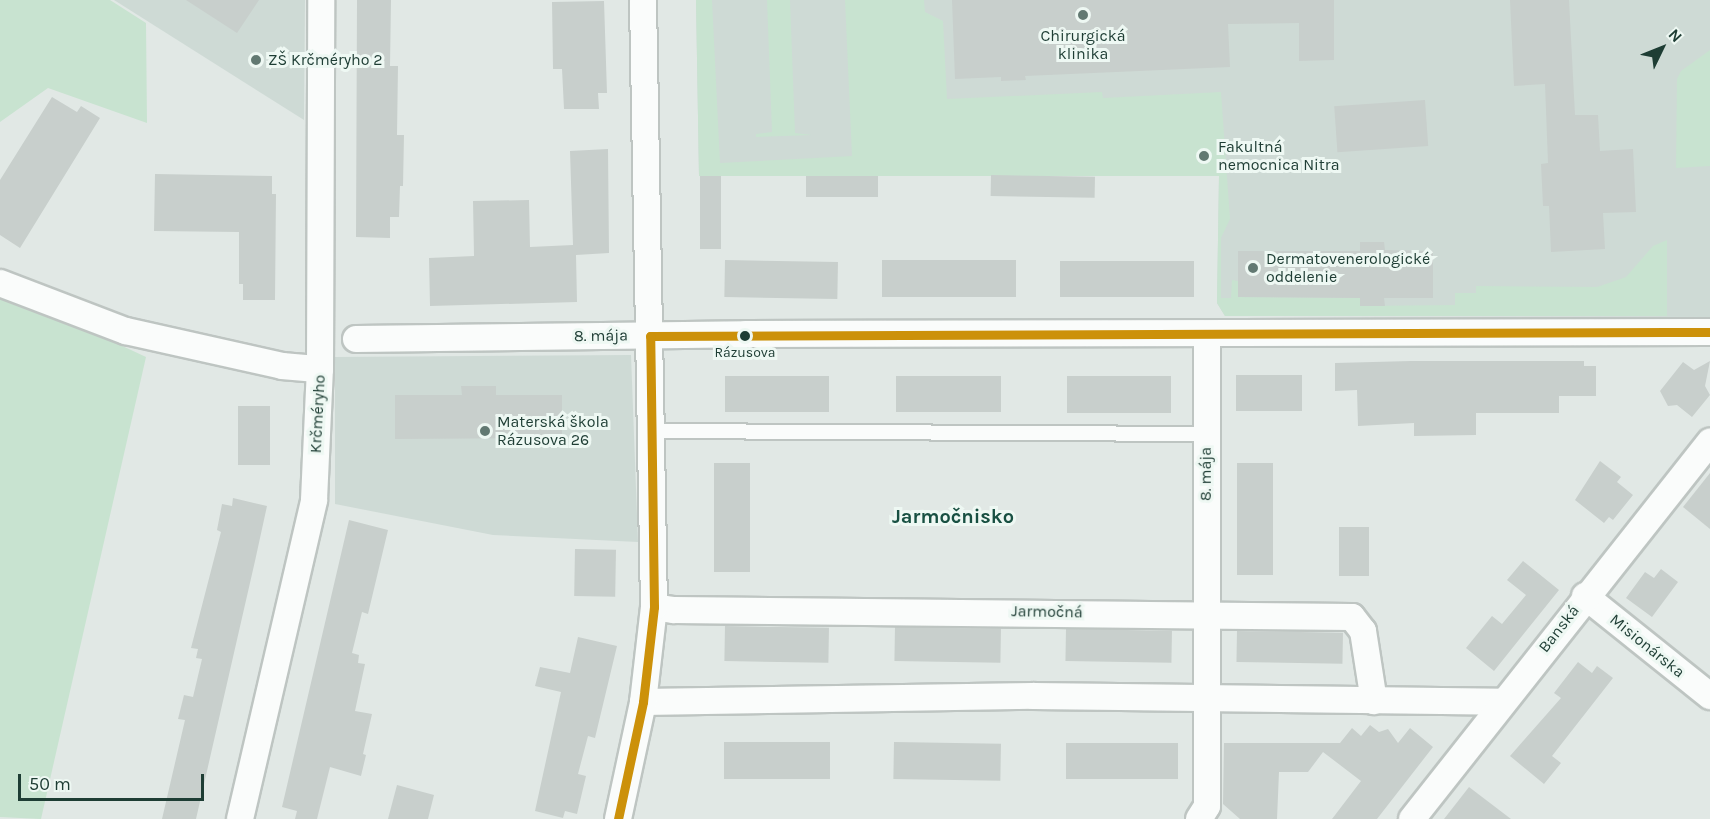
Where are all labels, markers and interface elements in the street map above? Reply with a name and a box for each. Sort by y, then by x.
marker: Chirurgická klinika [1074,6,1092,24]
north arrow [1632,18,1692,78]
text: N [1665,25,1686,46]
place label: Chirurgická klinika [1040,26,1126,64]
place label: ZŠ Krčméryho 2 [268,50,383,70]
marker: ZŠ Krčméryho 2 [249,53,263,67]
place label: Fakultná nemocnica Nitra [1218,137,1339,175]
marker: Fakultná nemocnica Nitra [1195,147,1213,165]
place label: Dermatovenerologické oddelenie [1266,249,1430,287]
marker: Dermatovenerologické oddelenie [1244,259,1262,277]
street label: 8. mája [574,326,628,346]
marker: Rázusova [739,330,751,342]
place label: Rázusova [714,345,776,361]
street label: Krčméryho [306,374,330,454]
place label: Materská škola Rázusova 26 [497,412,609,450]
marker: Materská škola Rázusova 26 [478,424,492,438]
street label: 8. mája [1196,447,1216,501]
district label: Jarmočnisko [892,504,1014,528]
street label: Jarmočná [1011,602,1083,622]
street label: Banská [1535,602,1583,656]
street label: Misionárska [1606,610,1688,682]
scale bar [21,762,207,800]
text: 50 m [29,773,71,795]

